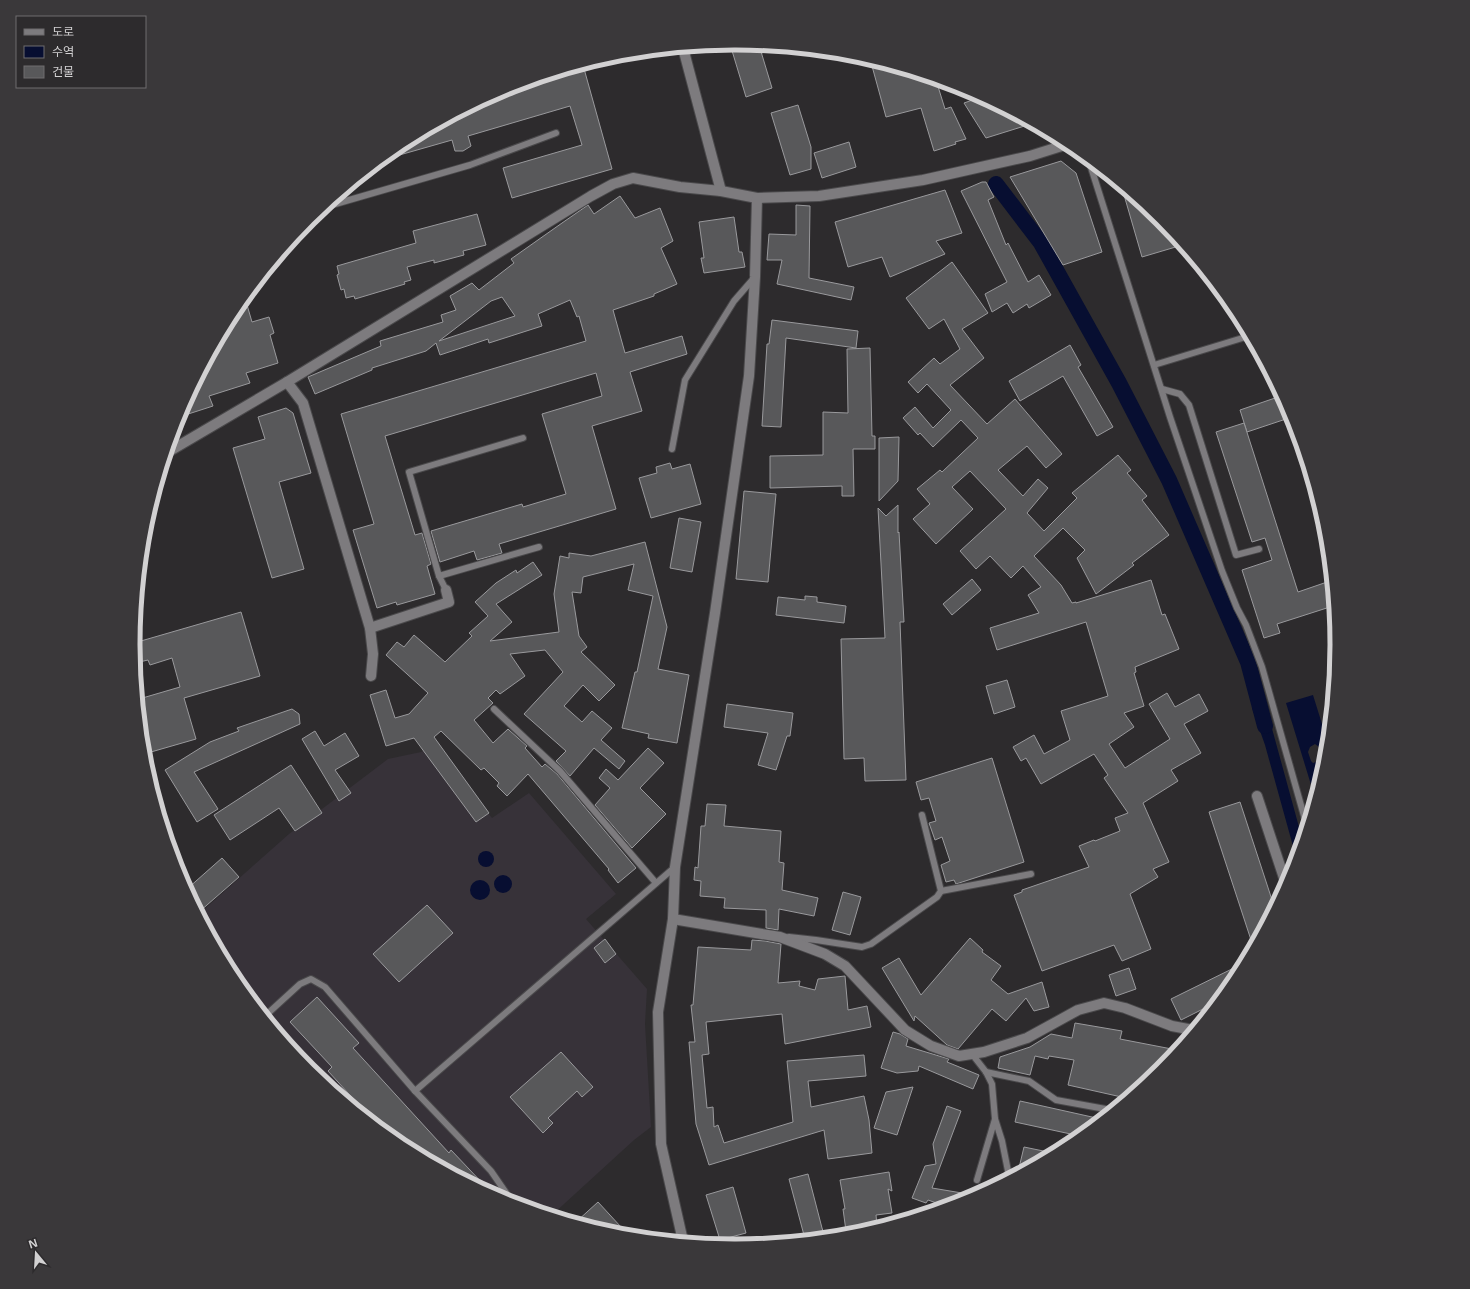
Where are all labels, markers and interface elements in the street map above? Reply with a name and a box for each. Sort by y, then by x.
legend [16,16,146,88]
text: 도로 [52,23,74,40]
text: 수역 [52,43,74,60]
text: 건물 [52,63,74,80]
north arrow [16,1233,56,1273]
text: N [26,1234,39,1252]

